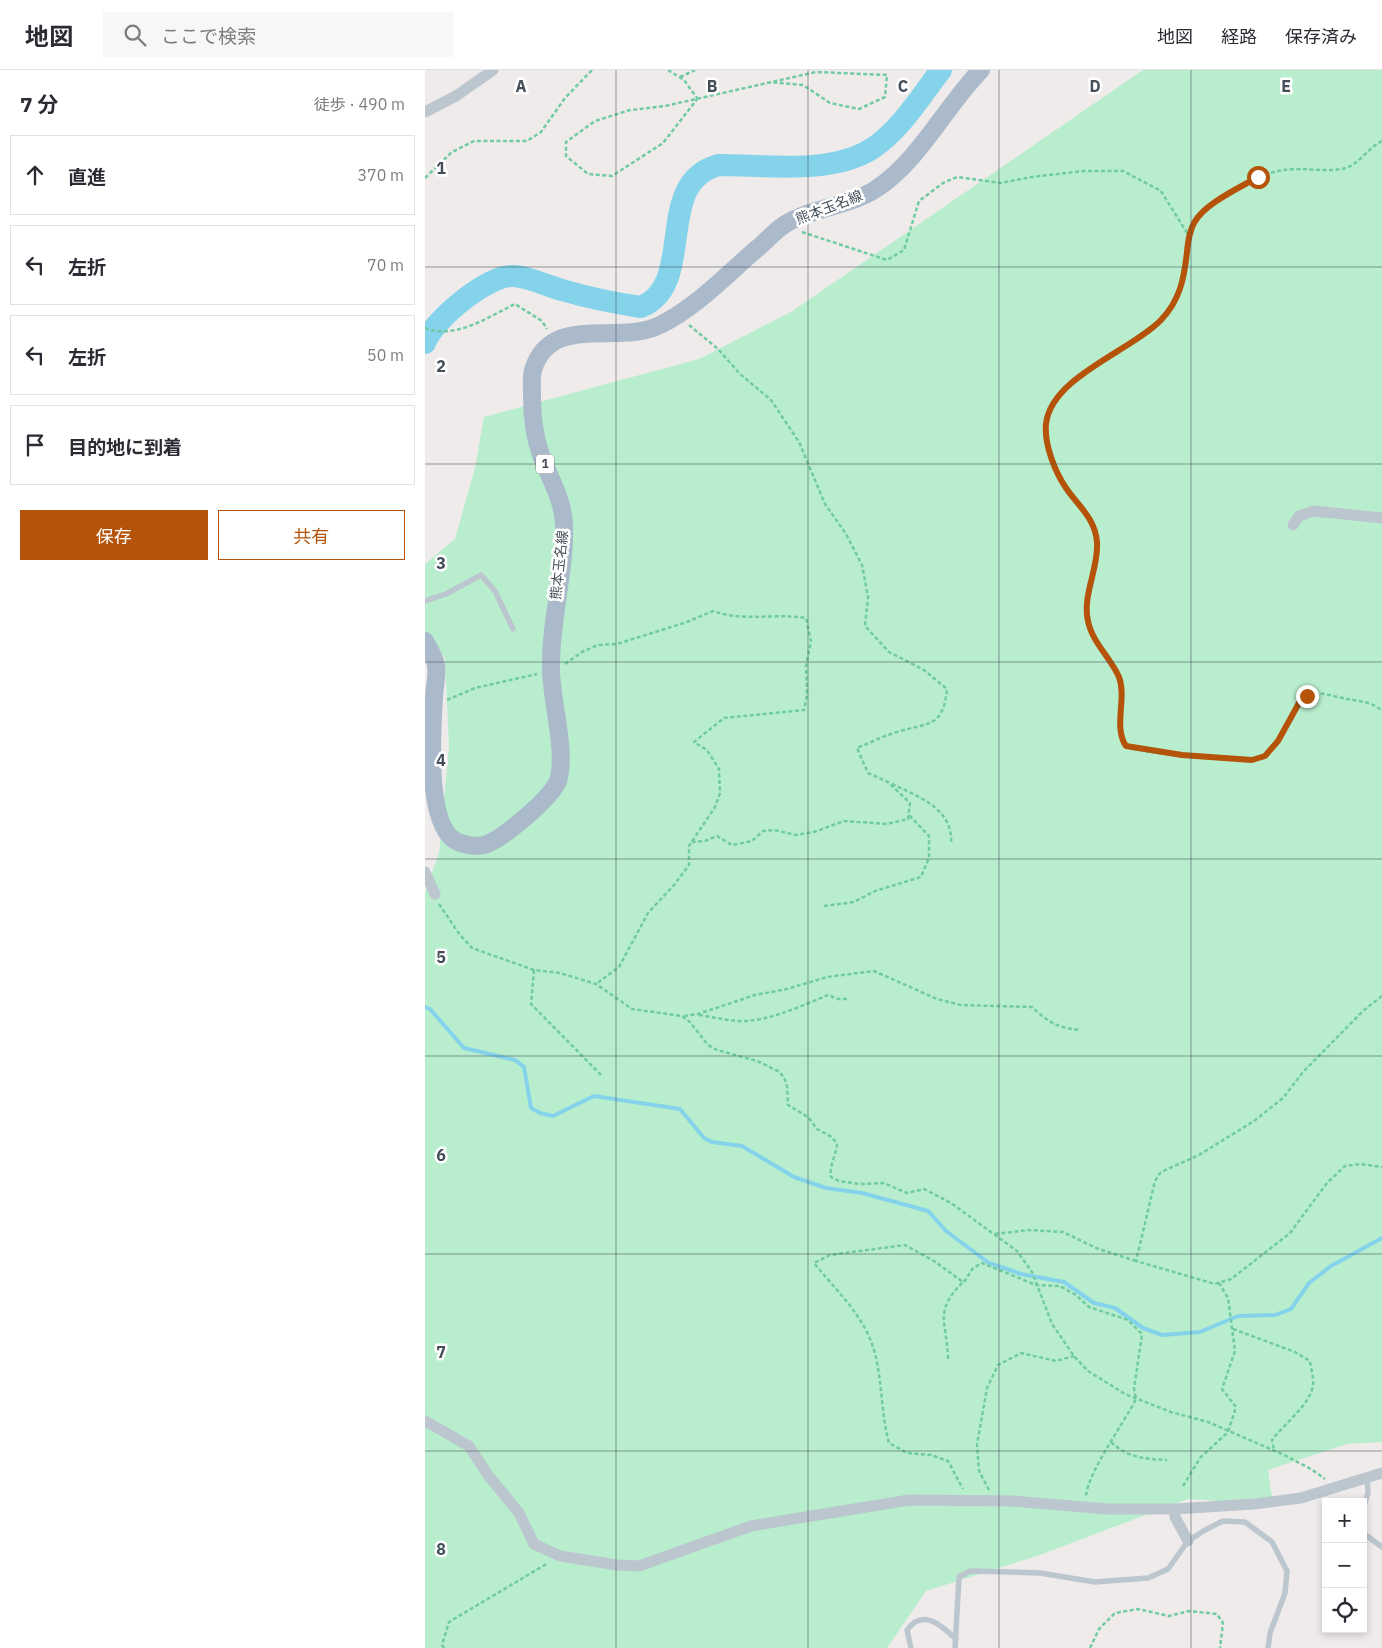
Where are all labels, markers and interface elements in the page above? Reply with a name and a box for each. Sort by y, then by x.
search box [103,12,453,57]
text: 地図 [25,20,73,52]
icon: search [121,21,149,49]
text: ここで検索 [161,24,256,48]
text: 地図 [1157,25,1193,48]
text: 経路 [1221,25,1257,48]
text: 保存済み [1285,25,1357,48]
text: A [516,76,527,96]
text: B [707,76,718,96]
text: C [898,76,908,96]
text: D [1089,76,1101,96]
text: E [1281,76,1291,96]
text: 7 分 [20,90,59,118]
text: 徒歩 · 490 m [314,94,405,114]
text: 1 [436,158,446,178]
icon: ahead [21,161,49,189]
text: 直進 [68,165,106,189]
text: 370 m [357,165,404,185]
route start [1247,166,1270,189]
street label: 熊本玉名線 [793,186,865,228]
icon: left [21,251,49,279]
text: 左折 [68,255,106,279]
text: 70 m [367,255,404,275]
icon: left [21,341,49,369]
text: 左折 [68,345,106,369]
text: 50 m [367,345,404,365]
text: 2 [436,356,446,376]
icon: arrive [21,431,49,459]
text: 目的地に到着 [68,435,182,459]
road number: 1 [536,454,554,474]
button: 保存 [20,510,208,560]
button: 共有 [218,510,405,560]
street label: 熊本玉名線 [546,529,572,601]
text: 3 [436,553,446,573]
route end [1296,685,1319,708]
text: 4 [436,750,446,770]
text: 5 [436,947,446,967]
text: 6 [436,1145,446,1165]
text: 7 [436,1342,446,1362]
map controls [1322,1498,1367,1633]
button: + [1322,1498,1367,1543]
text: 8 [436,1539,446,1559]
button: − [1322,1543,1367,1588]
button: locate [1322,1588,1367,1633]

